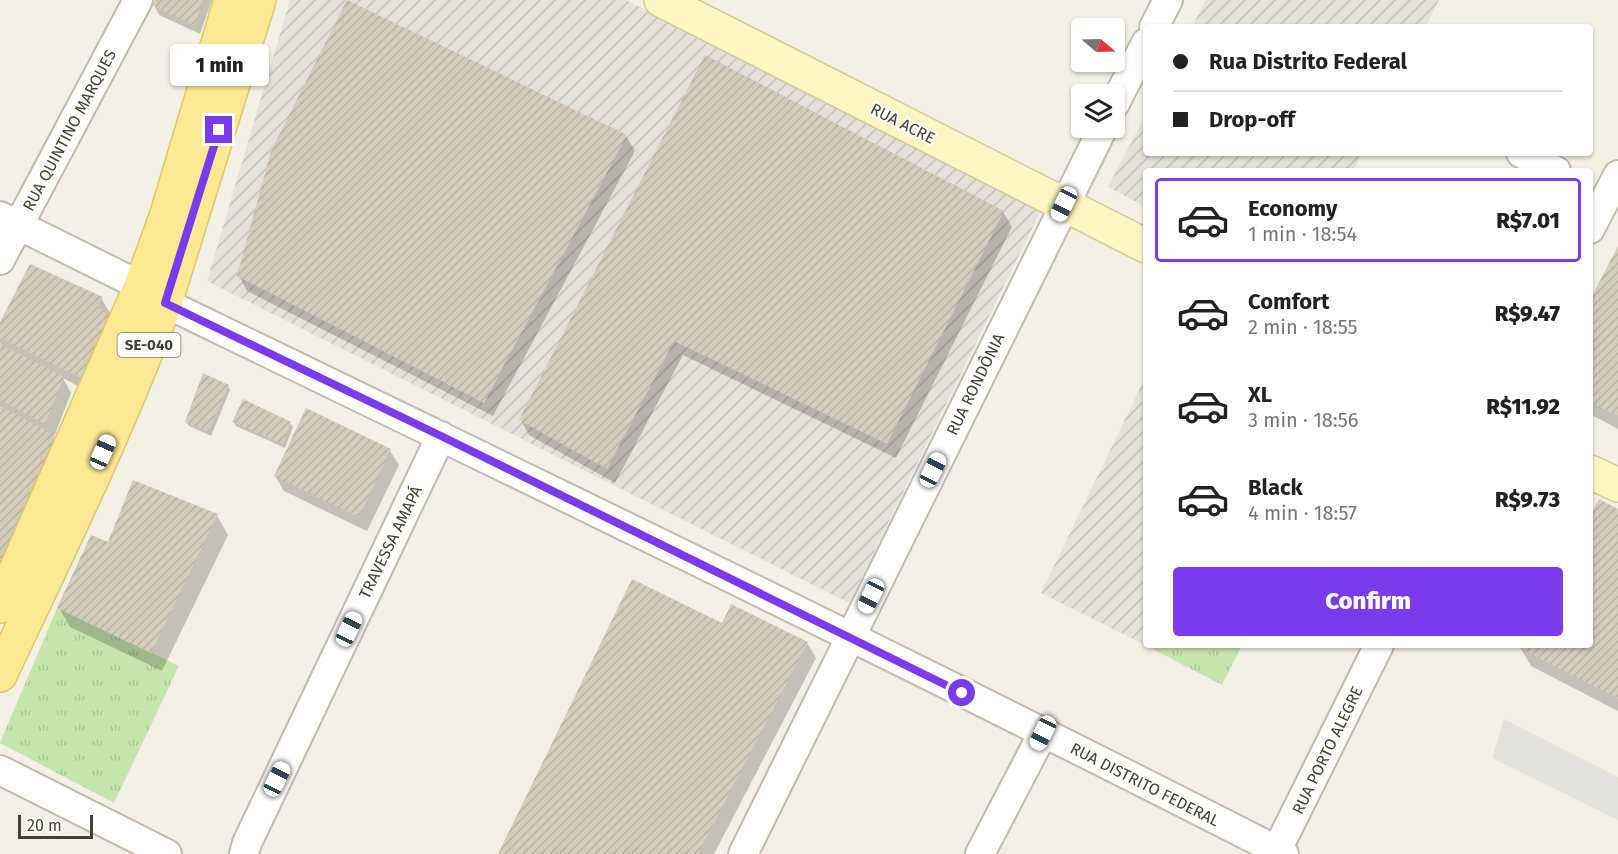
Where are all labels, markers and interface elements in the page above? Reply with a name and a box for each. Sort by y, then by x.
north arrow [1071,18,1125,72]
map controls [1071,18,1125,138]
callout: 1 min [170,43,268,85]
street label: RUA QUINTINO MARQUES [19,46,120,214]
text: Rua Distrito Federal [1209,48,1407,75]
text: 1 min [196,53,243,77]
button: layers [1071,84,1125,138]
street label: RUA ACRE [867,99,938,148]
text: Drop-off [1209,106,1295,133]
route end [205,116,232,143]
car [1048,184,1080,224]
icon: car [1176,193,1230,247]
text: Economy [1248,195,1337,222]
text: R$7.01 [1496,207,1560,234]
text: 1 min · 18:54 [1248,222,1357,246]
icon: car [1176,286,1230,340]
text: Comfort [1248,288,1329,315]
text: R$9.47 [1495,300,1560,327]
text: 2 min · 18:55 [1248,315,1358,339]
street label: RUA RONDÔNIA [942,329,1009,438]
road number: SE-040 [118,333,180,357]
icon: car [1176,379,1230,433]
text: XL [1248,381,1272,408]
text: R$11.92 [1486,393,1560,420]
text: 3 min · 18:56 [1248,408,1358,432]
car [87,432,119,472]
car [917,450,949,490]
icon: car [1176,472,1230,526]
text: Black [1248,474,1303,501]
street label: TRAVESSA AMAPÁ [354,482,426,602]
text: R$9.73 [1495,486,1560,513]
text: 4 min · 18:57 [1248,501,1357,525]
button: Confirm [1173,567,1563,636]
car [855,576,887,616]
car [333,609,365,649]
route start [948,679,975,706]
street label: RUA PORTO ALEGRE [1288,683,1367,817]
car [1027,713,1059,753]
street label: RUA DISTRITO FEDERAL [1067,739,1222,830]
car [261,759,293,799]
scale bar [18,812,93,840]
text: 20 m [27,816,62,835]

